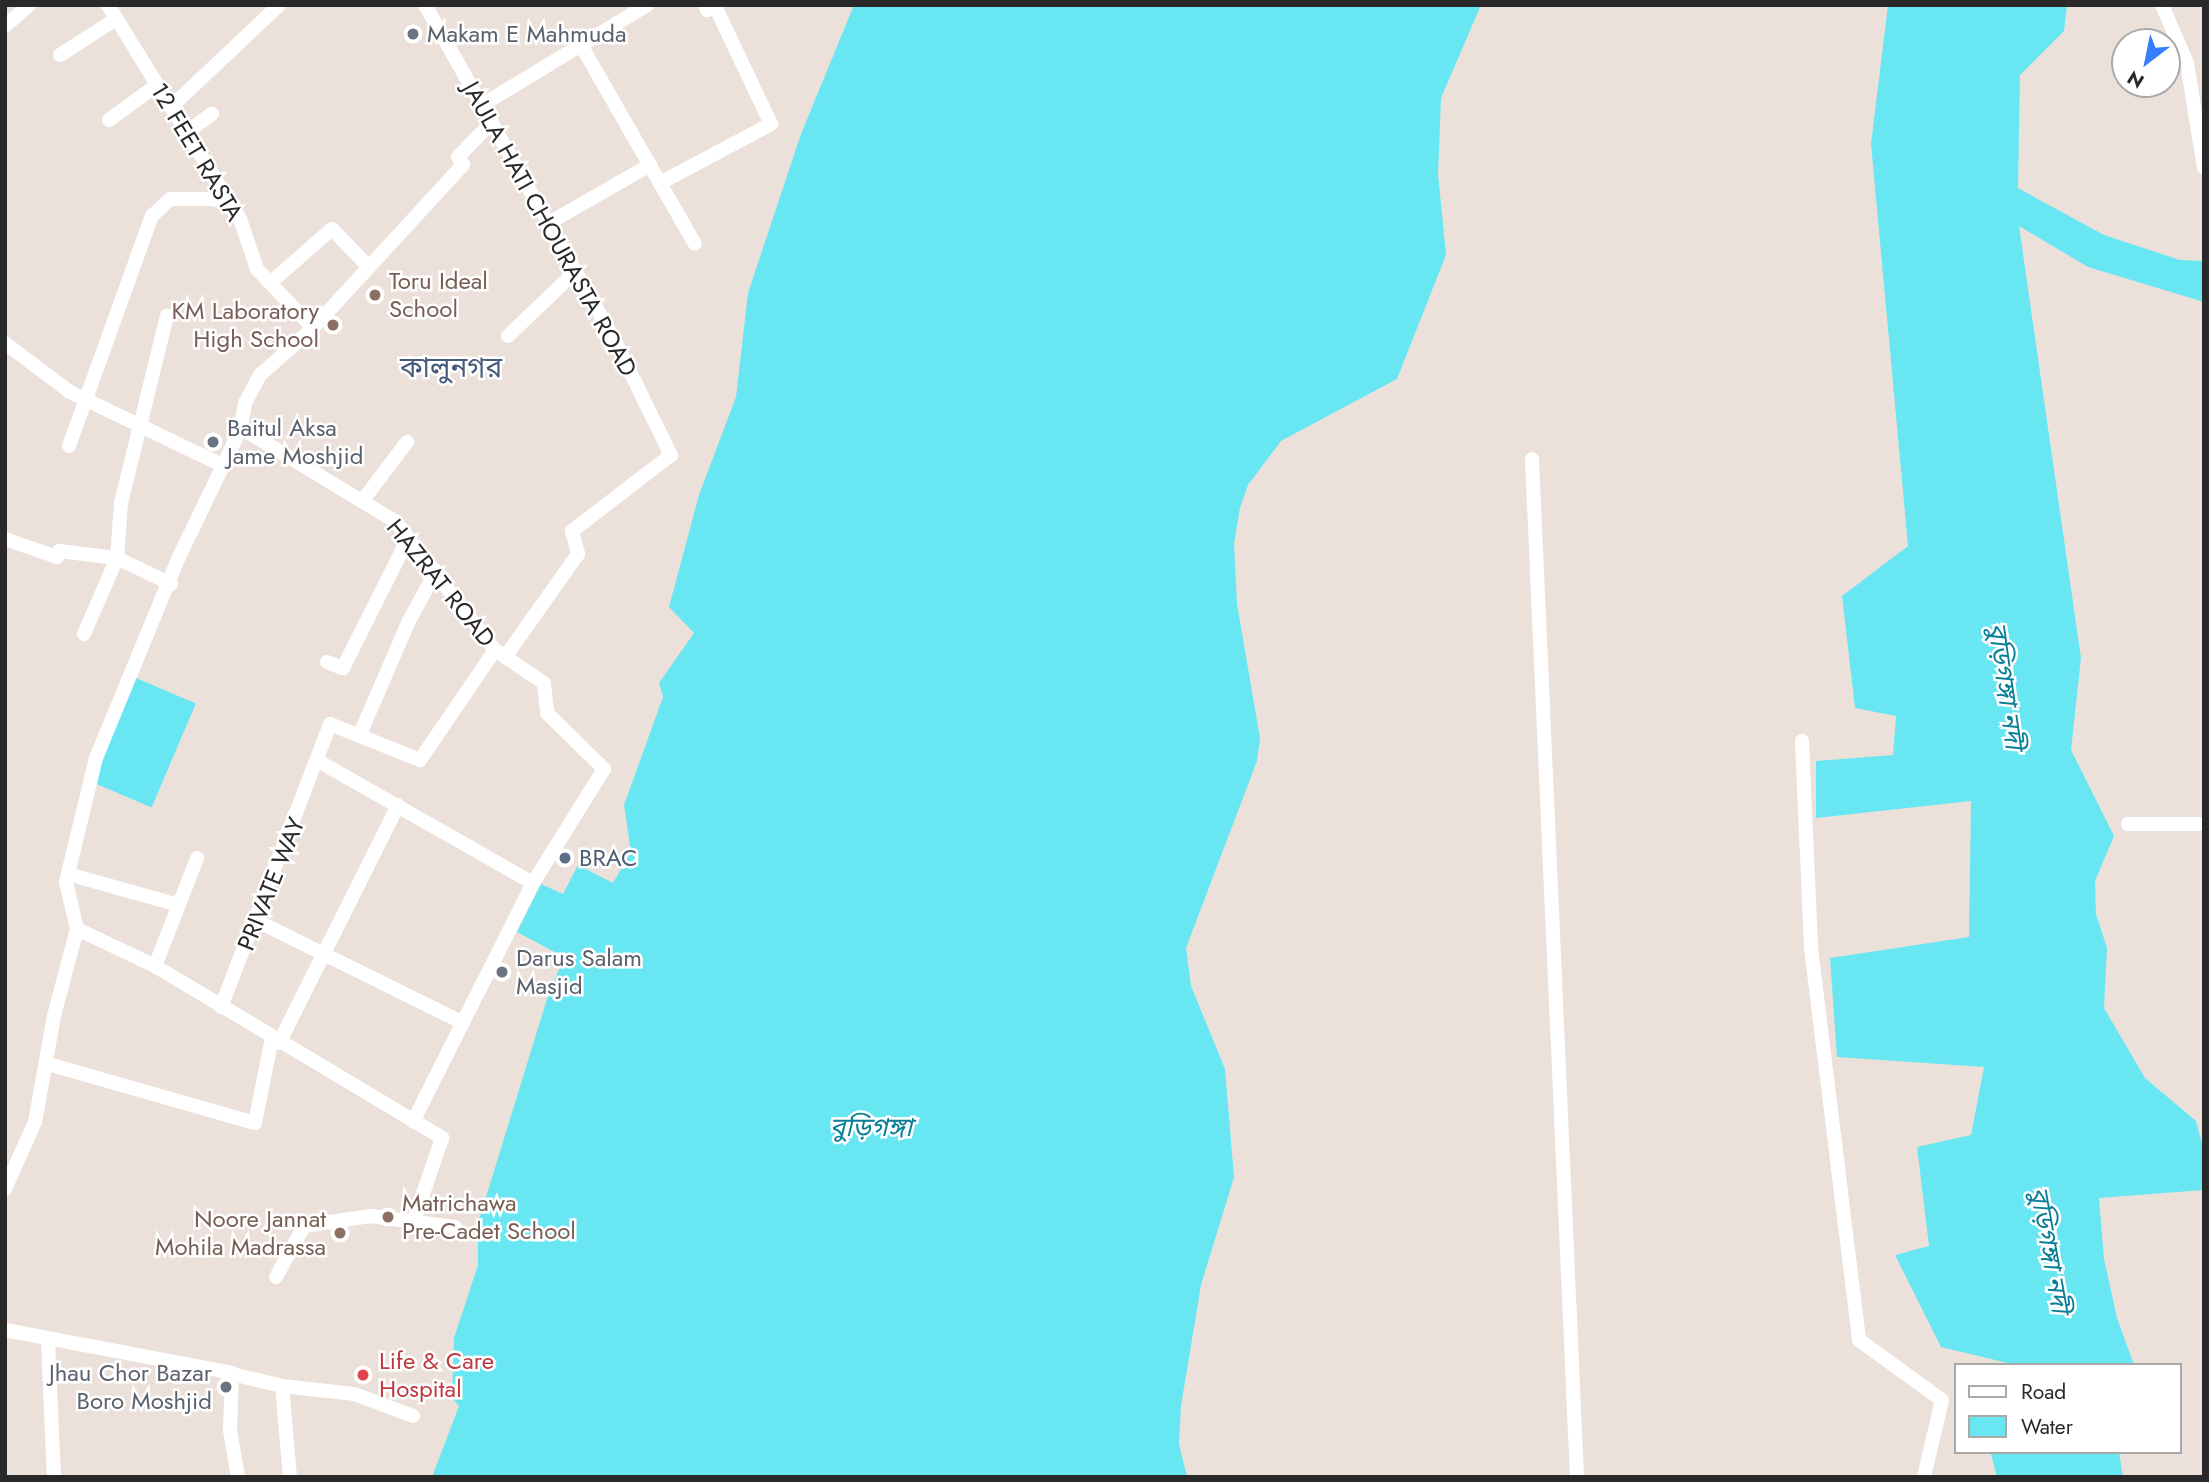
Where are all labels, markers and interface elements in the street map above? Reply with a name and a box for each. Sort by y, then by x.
place label: Makam E Mahmuda [427,20,627,48]
marker: Makam E Mahmuda [405,26,421,42]
north arrow [2111,28,2181,98]
text: N [2122,64,2149,95]
street label: JAULA HATI CHOURASTA ROAD [457,77,643,381]
street label: 12 FEET RASTA [145,78,249,226]
place label: Toru Ideal School [389,267,488,323]
marker: Toru Ideal School [367,287,383,303]
place label: KM Laboratory High School [172,297,319,353]
marker: KM Laboratory High School [325,317,341,333]
district label: কালুনগর [400,351,502,385]
place label: Baitul Aksa Jame Moshjid [227,414,363,470]
marker: Baitul Aksa Jame Moshjid [205,434,221,450]
street label: HAZRAT ROAD [381,513,501,653]
water label: বুড়িগঙ্গা নদী [1981,621,2029,751]
street label: PRIVATE WAY [231,813,311,955]
place label: BRAC [579,844,637,872]
marker: BRAC [557,850,573,866]
place label: Darus Salam Masjid [516,944,642,1000]
marker: Darus Salam Masjid [494,964,510,980]
water label: বুড়িগঙ্গা [830,1112,912,1144]
water label: বুড়িগঙ্গা নদী [2023,1185,2075,1315]
place label: Matrichawa Pre-Cadet School [402,1189,576,1245]
place label: Noore Jannat Mohila Madrassa [155,1205,326,1261]
marker: Matrichawa Pre-Cadet School [380,1209,396,1225]
marker: Noore Jannat Mohila Madrassa [332,1225,348,1241]
place label: Life & Care Hospital [379,1347,494,1403]
place label: Jhau Chor Bazar Boro Moshjid [49,1359,212,1415]
legend [1954,1363,2181,1454]
marker: Life & Care Hospital [353,1365,373,1385]
text: Road [2021,1377,2066,1407]
marker: Jhau Chor Bazar Boro Moshjid [218,1379,234,1395]
text: Water [2021,1412,2073,1442]

